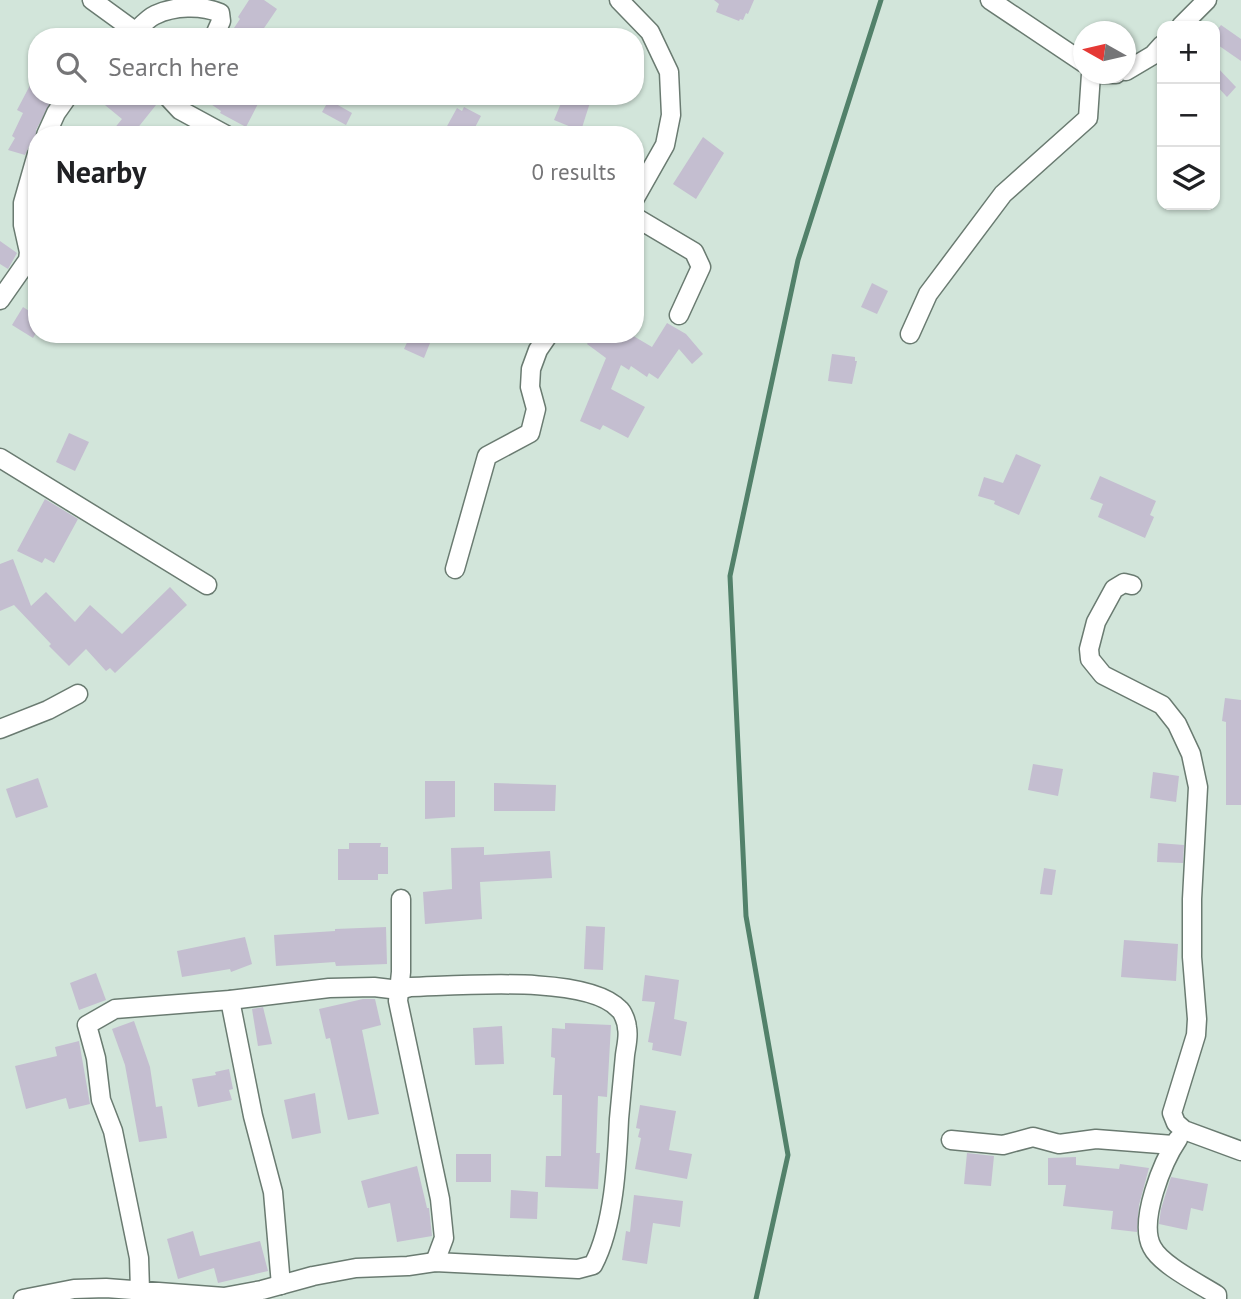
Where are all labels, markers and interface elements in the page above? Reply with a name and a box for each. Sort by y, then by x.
north arrow [1073,21,1136,84]
map controls [1157,21,1220,210]
button: + [1157,21,1220,84]
search box [28,28,644,105]
icon: search [52,48,90,86]
text: Search here [108,50,239,83]
button: − [1157,84,1220,147]
button: layers [1157,147,1220,210]
text: Nearby [56,152,146,191]
text: 0 results [532,157,616,186]

